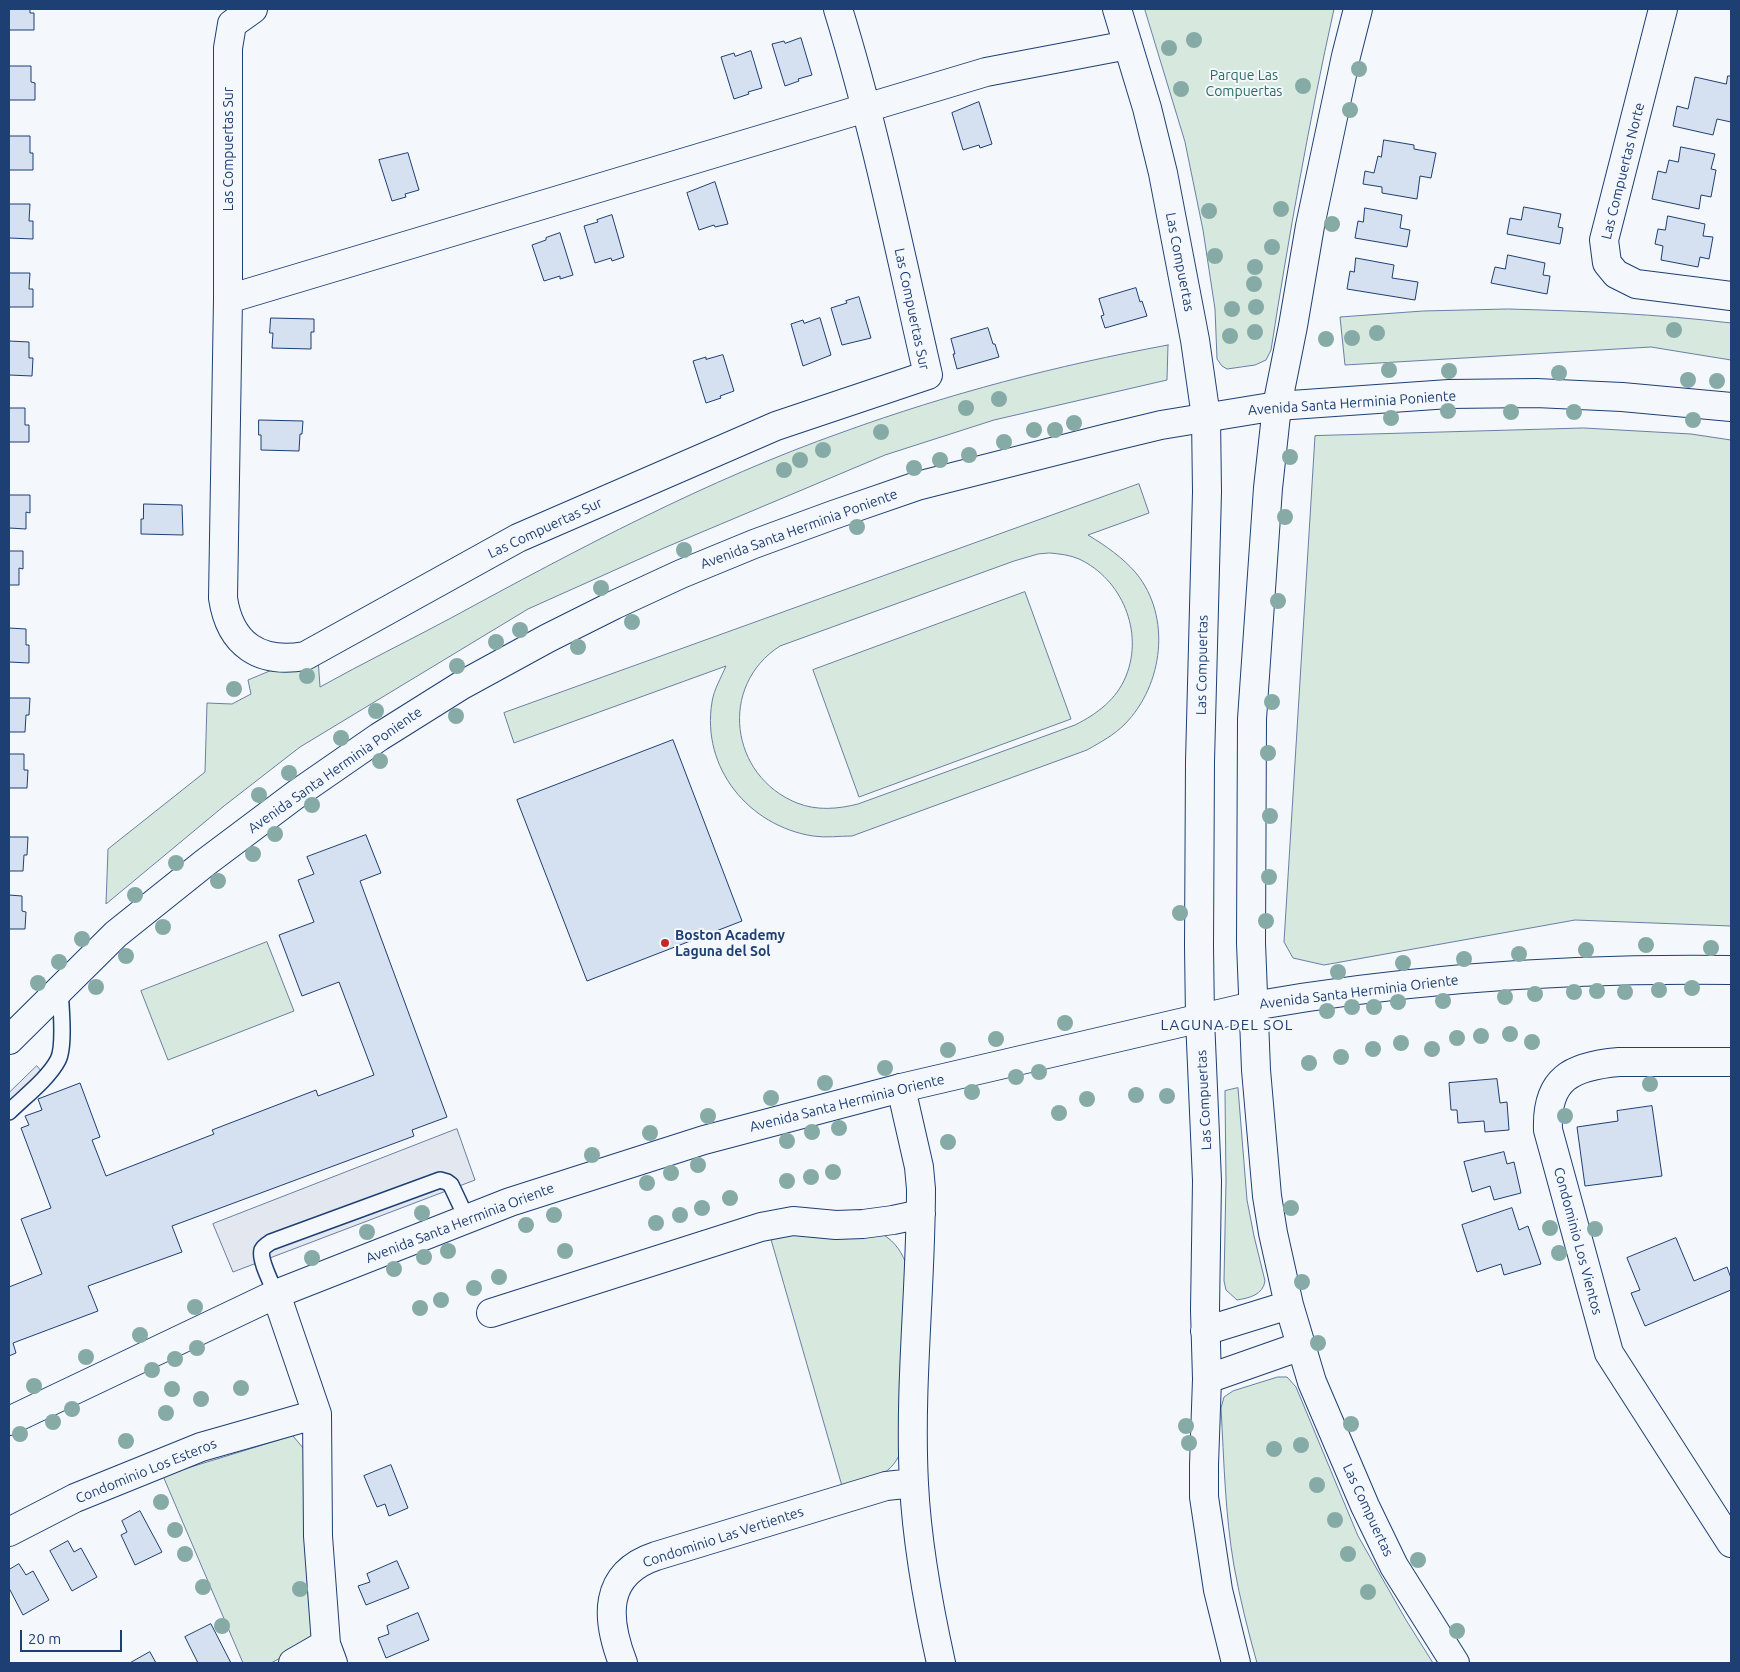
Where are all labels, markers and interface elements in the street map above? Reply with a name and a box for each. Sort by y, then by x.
park label: Parque Las Compuertas [1206,67,1282,100]
street label: Las Compuertas Sur [220,87,236,211]
street label: Las Compuertas Norte [1598,101,1648,241]
street label: Las Compuertas [1162,211,1198,313]
street label: Las Compuertas Sur [891,246,933,372]
street label: Avenida Santa Herminia Poniente [1247,387,1457,419]
street label: Avenida Santa Herminia Poniente [698,485,900,573]
street label: Las Compuertas Sur [485,494,605,562]
street label: Las Compuertas [1193,615,1211,715]
street label: Avenida Santa Herminia Poniente [245,703,425,837]
place label: Boston Academy Laguna del Sol [675,927,785,960]
marker: Boston Academy Laguna del Sol [659,937,671,949]
street label: Avenida Santa Herminia Oriente [1259,971,1459,1013]
district label: LAGUNA DEL SOL [1159,1016,1295,1034]
street label: Las Compuertas [1193,1049,1215,1151]
street label: Avenida Santa Herminia Oriente [748,1071,946,1135]
street label: Condominio Los Vientos [1550,1165,1606,1317]
street label: Avenida Santa Herminia Oriente [363,1179,557,1267]
street label: Condominio Los Esteros [73,1435,219,1507]
street label: Las Compuertas [1339,1461,1397,1559]
street label: Condominio Las Vertientes [640,1503,806,1571]
scale bar [22,1620,125,1652]
text: 20 m [28,1630,61,1647]

